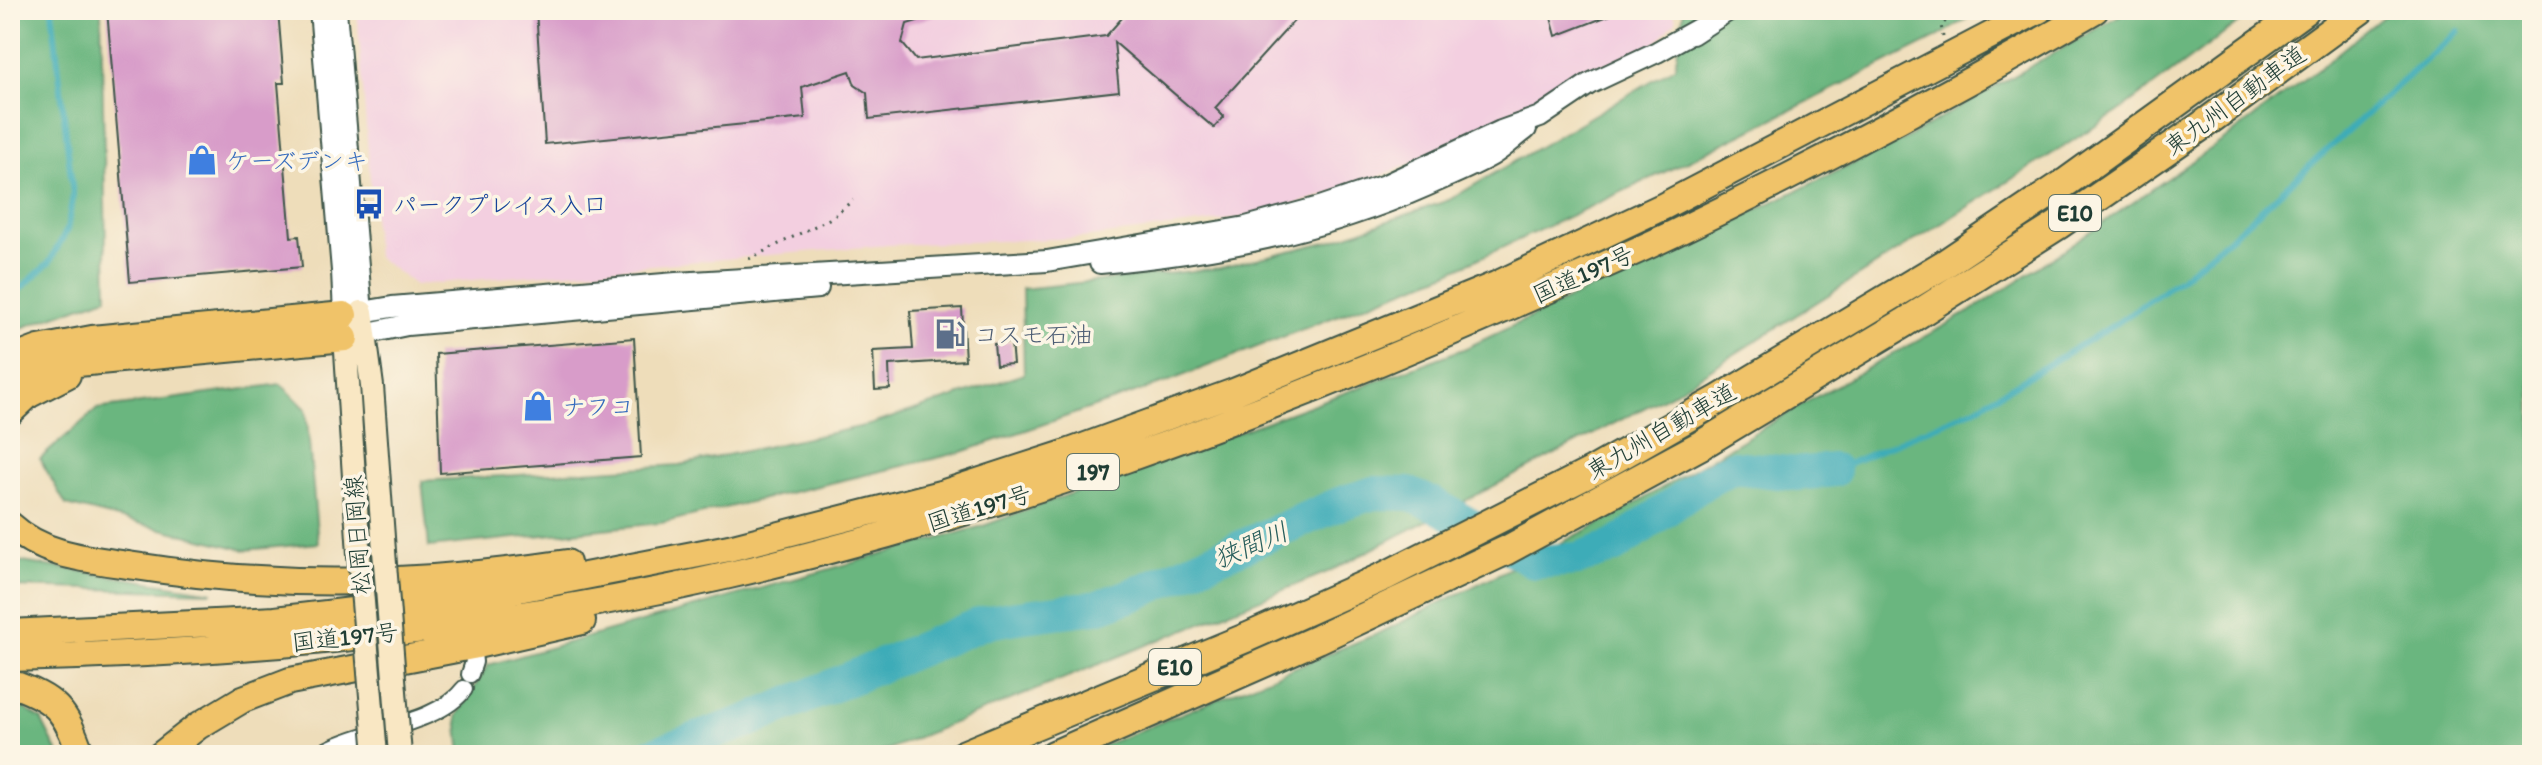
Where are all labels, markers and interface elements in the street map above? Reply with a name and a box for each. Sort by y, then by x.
street label: 東九州自動車道 [2159,39,2311,161]
shop icon: ケーズデンキ [185,143,219,177]
place label: ケーズデンキ [226,146,368,175]
bus stop icon: パークプレイス入口 [352,187,386,221]
place label: パークプレイス入口 [393,190,607,219]
road number: E10 [2049,195,2101,231]
street label: 国道197号 [1528,239,1638,309]
fuel station icon: コスモ石油 [933,317,967,351]
place label: コスモ石油 [974,320,1093,349]
street label: 東九州自動車道 [1581,376,1741,486]
shop icon: ナフコ [521,389,555,423]
place label: ナフコ [562,392,634,421]
road number: 197 [1067,454,1119,490]
street label: 松岡日岡線 [338,474,376,596]
street label: 国道197号 [923,478,1035,538]
water label: 狭間川 [1209,515,1293,575]
street label: 国道197号 [290,617,400,657]
road number: E10 [1149,649,1201,685]

